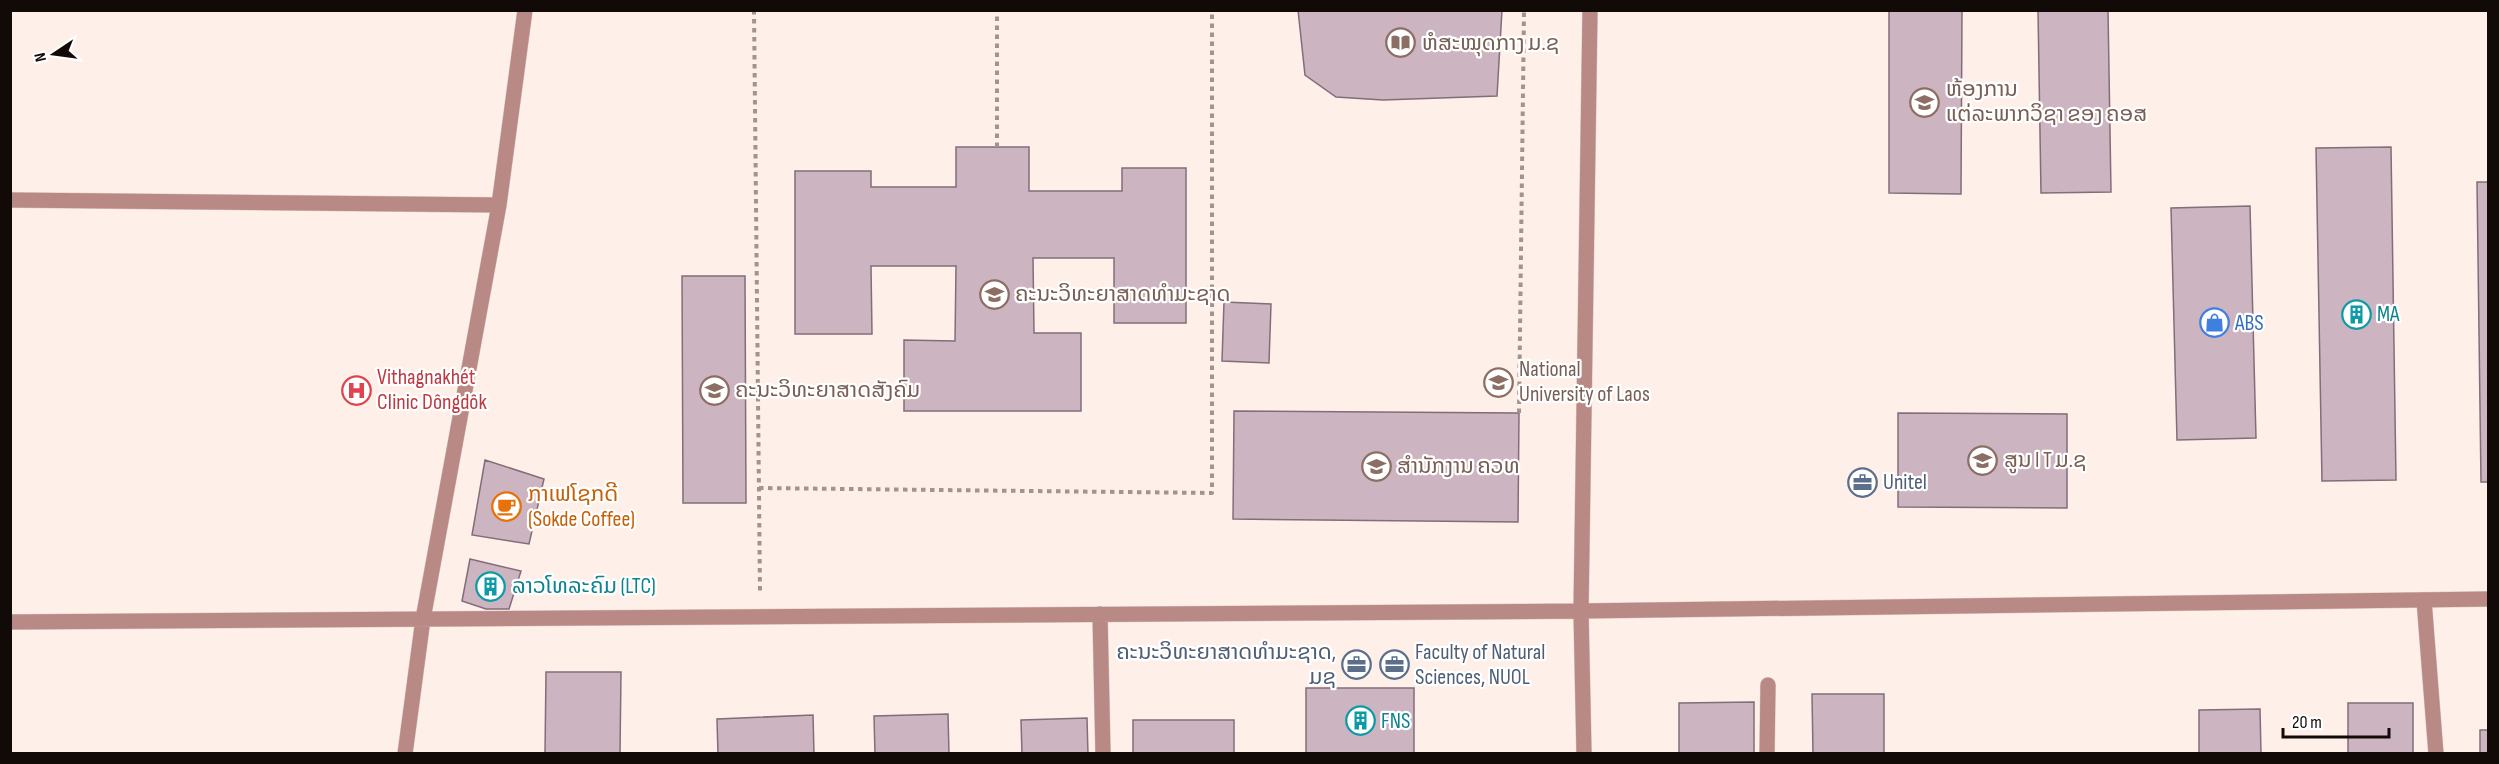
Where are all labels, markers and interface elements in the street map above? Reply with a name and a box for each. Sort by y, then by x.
north arrow [24,24,84,84]
library icon: ຫໍສະໝຸດກາງ ມ.ຊ [1385,27,1417,59]
place label: ຫໍສະໝຸດກາງ ມ.ຊ [1422,30,1559,57]
text: N [31,51,51,63]
place label: ຫ້ອງການ ແຕ່ລະພາກວິຊາ ຂອງ ຄອສ [1946,76,2147,128]
school or university icon: ຫ້ອງການ ແຕ່ລະພາກວິຊາ ຂອງ ຄອສ [1909,86,1941,118]
school or university icon: ຄະນະວິທະຍາສາດທຳມະຊາດ [978,278,1010,310]
place label: ຄະນະວິທະຍາສາດທຳມະຊາດ [1015,281,1231,308]
building icon: MA [2340,298,2372,330]
place label: MA [2377,301,2400,328]
shop icon: ABS [2198,307,2230,339]
place label: ABS [2234,310,2264,337]
place label: National University of Laos [1519,356,1650,408]
place label: Vithagnakhét Clinic Dôngdôk [377,364,487,416]
school or university icon: National University of Laos [1482,366,1514,398]
hospital icon: Vithagnakhét Clinic Dôngdôk [340,374,372,406]
school or university icon: ຄະນະວິທະຍາສາດສັງຄົມ [698,374,730,406]
place label: ຄະນະວິທະຍາສາດສັງຄົມ [735,377,920,404]
school or university icon: ສູນ I T ມ.ຊ [1967,444,1999,476]
place label: ສູນ I T ມ.ຊ [2004,447,2087,474]
school or university icon: ສຳນັກງານ ຄວທ [1360,450,1392,482]
place label: ສຳນັກງານ ຄວທ [1397,453,1520,480]
office icon: Unitel [1846,466,1878,498]
place label: Unitel [1883,469,1927,496]
place label: ກາເຟໂຊກດີ (Sokde Coffee) [528,481,635,533]
cafe icon: ກາເຟໂຊກດີ (Sokde Coffee) [491,491,523,523]
building icon: ລາວໂທລະຄົມ (LTC) [475,570,507,602]
place label: ລາວໂທລະຄົມ (LTC) [512,573,656,600]
place label: ຄະນະວິທະຍາສາດທໍາມະຊາດ, ມຊ [1116,639,1336,691]
place label: Faculty of Natural Sciences, NUOL [1415,639,1545,691]
office icon: ຄະນະວິທະຍາສາດທໍາມະຊາດ, ມຊ [1341,649,1373,681]
office icon: Faculty of Natural Sciences, NUOL [1378,649,1410,681]
scale bar [2283,701,2390,739]
building icon: FNS [1344,705,1376,737]
place label: FNS [1381,708,1410,735]
text: 20 m [2292,712,2322,733]

